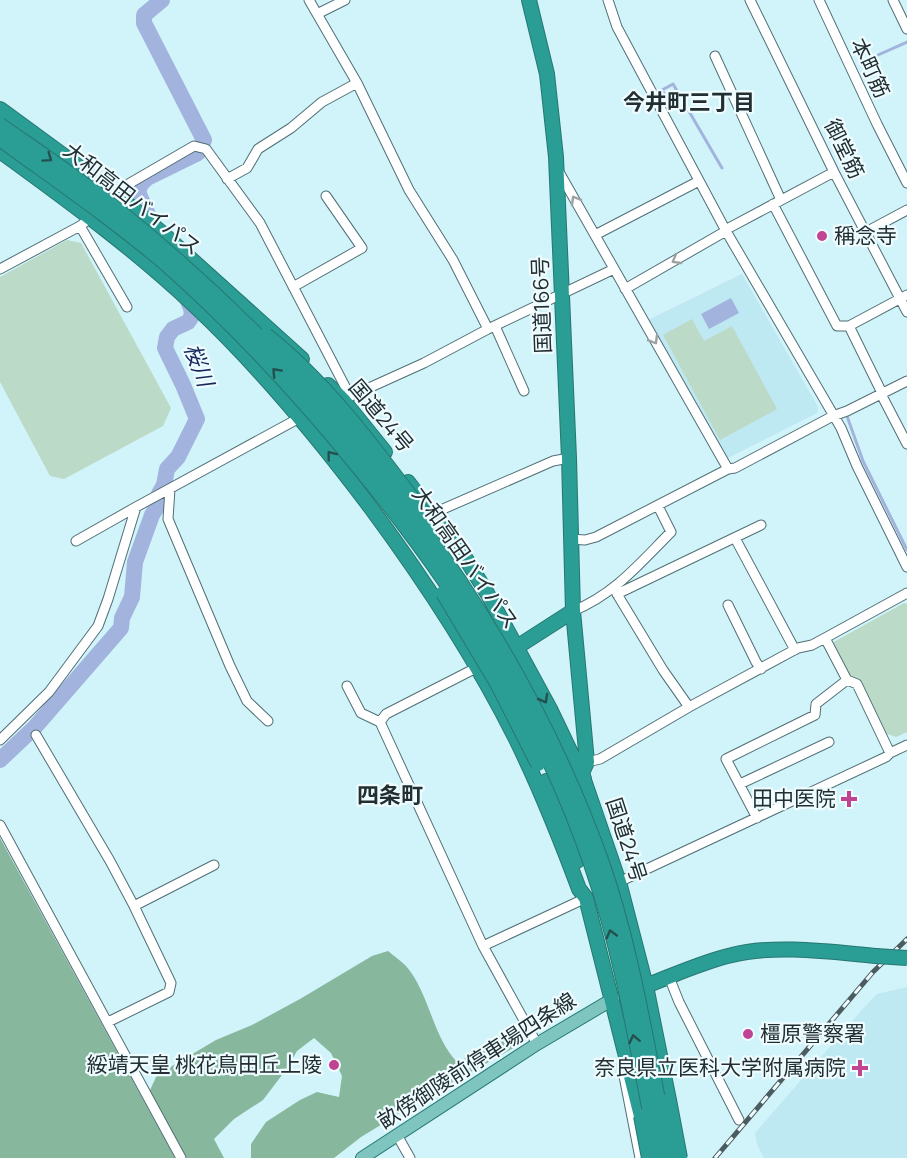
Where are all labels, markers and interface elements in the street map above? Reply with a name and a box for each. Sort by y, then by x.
street label: 本町筋 [845,33,897,102]
district label: 今井町三丁目 [623,87,755,117]
street label: 御堂筋 [819,114,871,183]
street label: 大和高田バイパス [58,136,207,261]
one-way arrow [41,151,52,162]
one-way arrow [571,196,582,206]
place label: 稱念寺 [834,221,897,249]
marker: 稱念寺 [815,229,829,243]
one-way arrow [672,253,682,265]
street label: 国道166号 [525,256,557,354]
one-way arrow [647,334,658,344]
water label: 桜川 [177,339,222,393]
one-way arrow [273,368,284,379]
street label: 国道24号 [343,373,420,458]
one-way arrow [328,451,339,462]
street label: 大和高田バイパス [406,481,525,634]
one-way arrow [537,693,548,703]
district label: 四条町 [357,780,423,810]
place label: 田中医院 [752,784,836,812]
marker: 田中医院 [840,790,858,808]
street label: 国道24号 [600,794,654,885]
one-way arrow [606,929,619,939]
street label: 畝傍御陵前停車場四条線 [372,986,581,1135]
place label: 橿原警察署 [760,1019,865,1047]
marker: 橿原警察署 [741,1027,755,1041]
one-way arrow [628,1034,641,1044]
place label: 綏靖天皇 桃花鳥田丘上陵 [87,1050,322,1078]
place label: 奈良県立医科大学附属病院 [594,1053,846,1081]
marker: 綏靖天皇 桃花鳥田丘上陵 [327,1058,341,1072]
marker: 奈良県立医科大学附属病院 [851,1059,869,1077]

